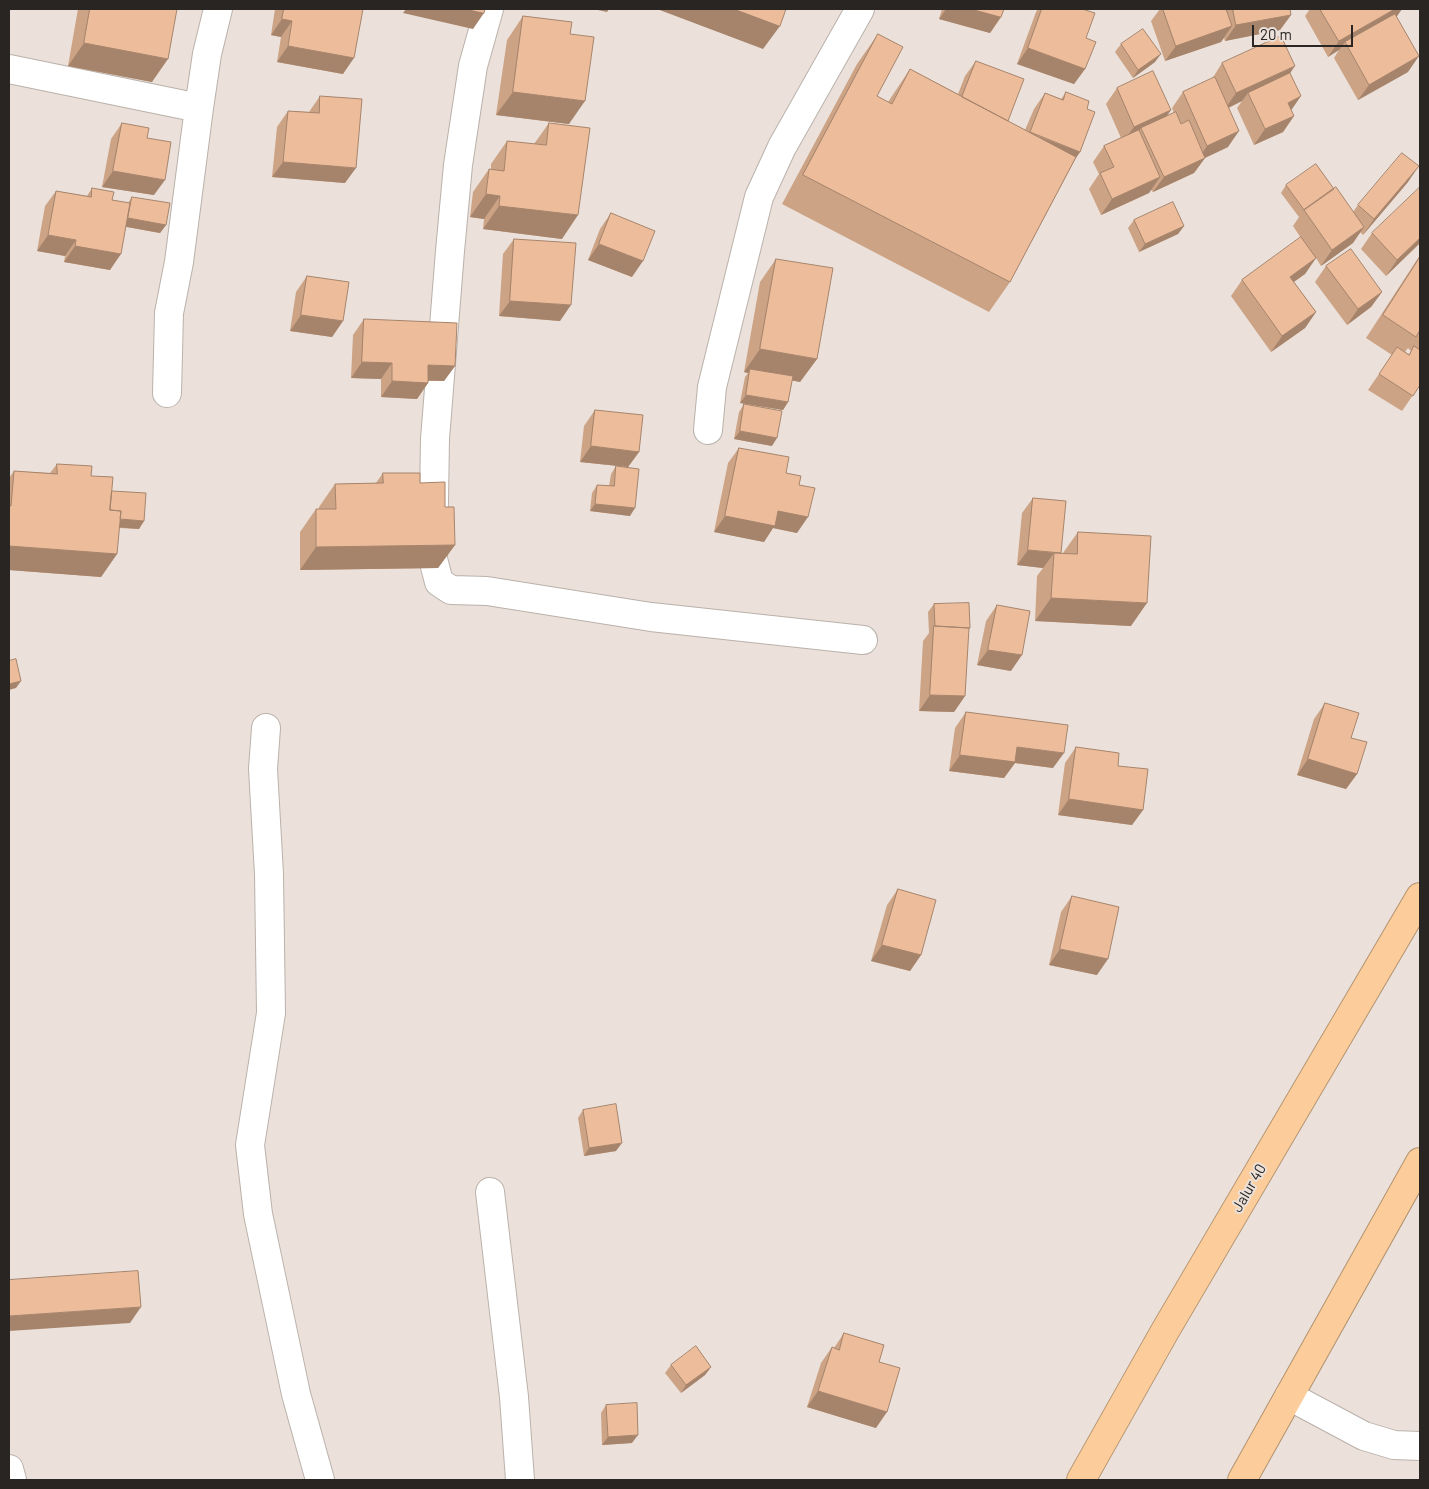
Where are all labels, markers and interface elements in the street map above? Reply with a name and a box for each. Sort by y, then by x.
scale bar [1254,15,1355,47]
text: 20 m [1260,25,1292,43]
street label: Jalur 40 [1228,1161,1270,1215]

